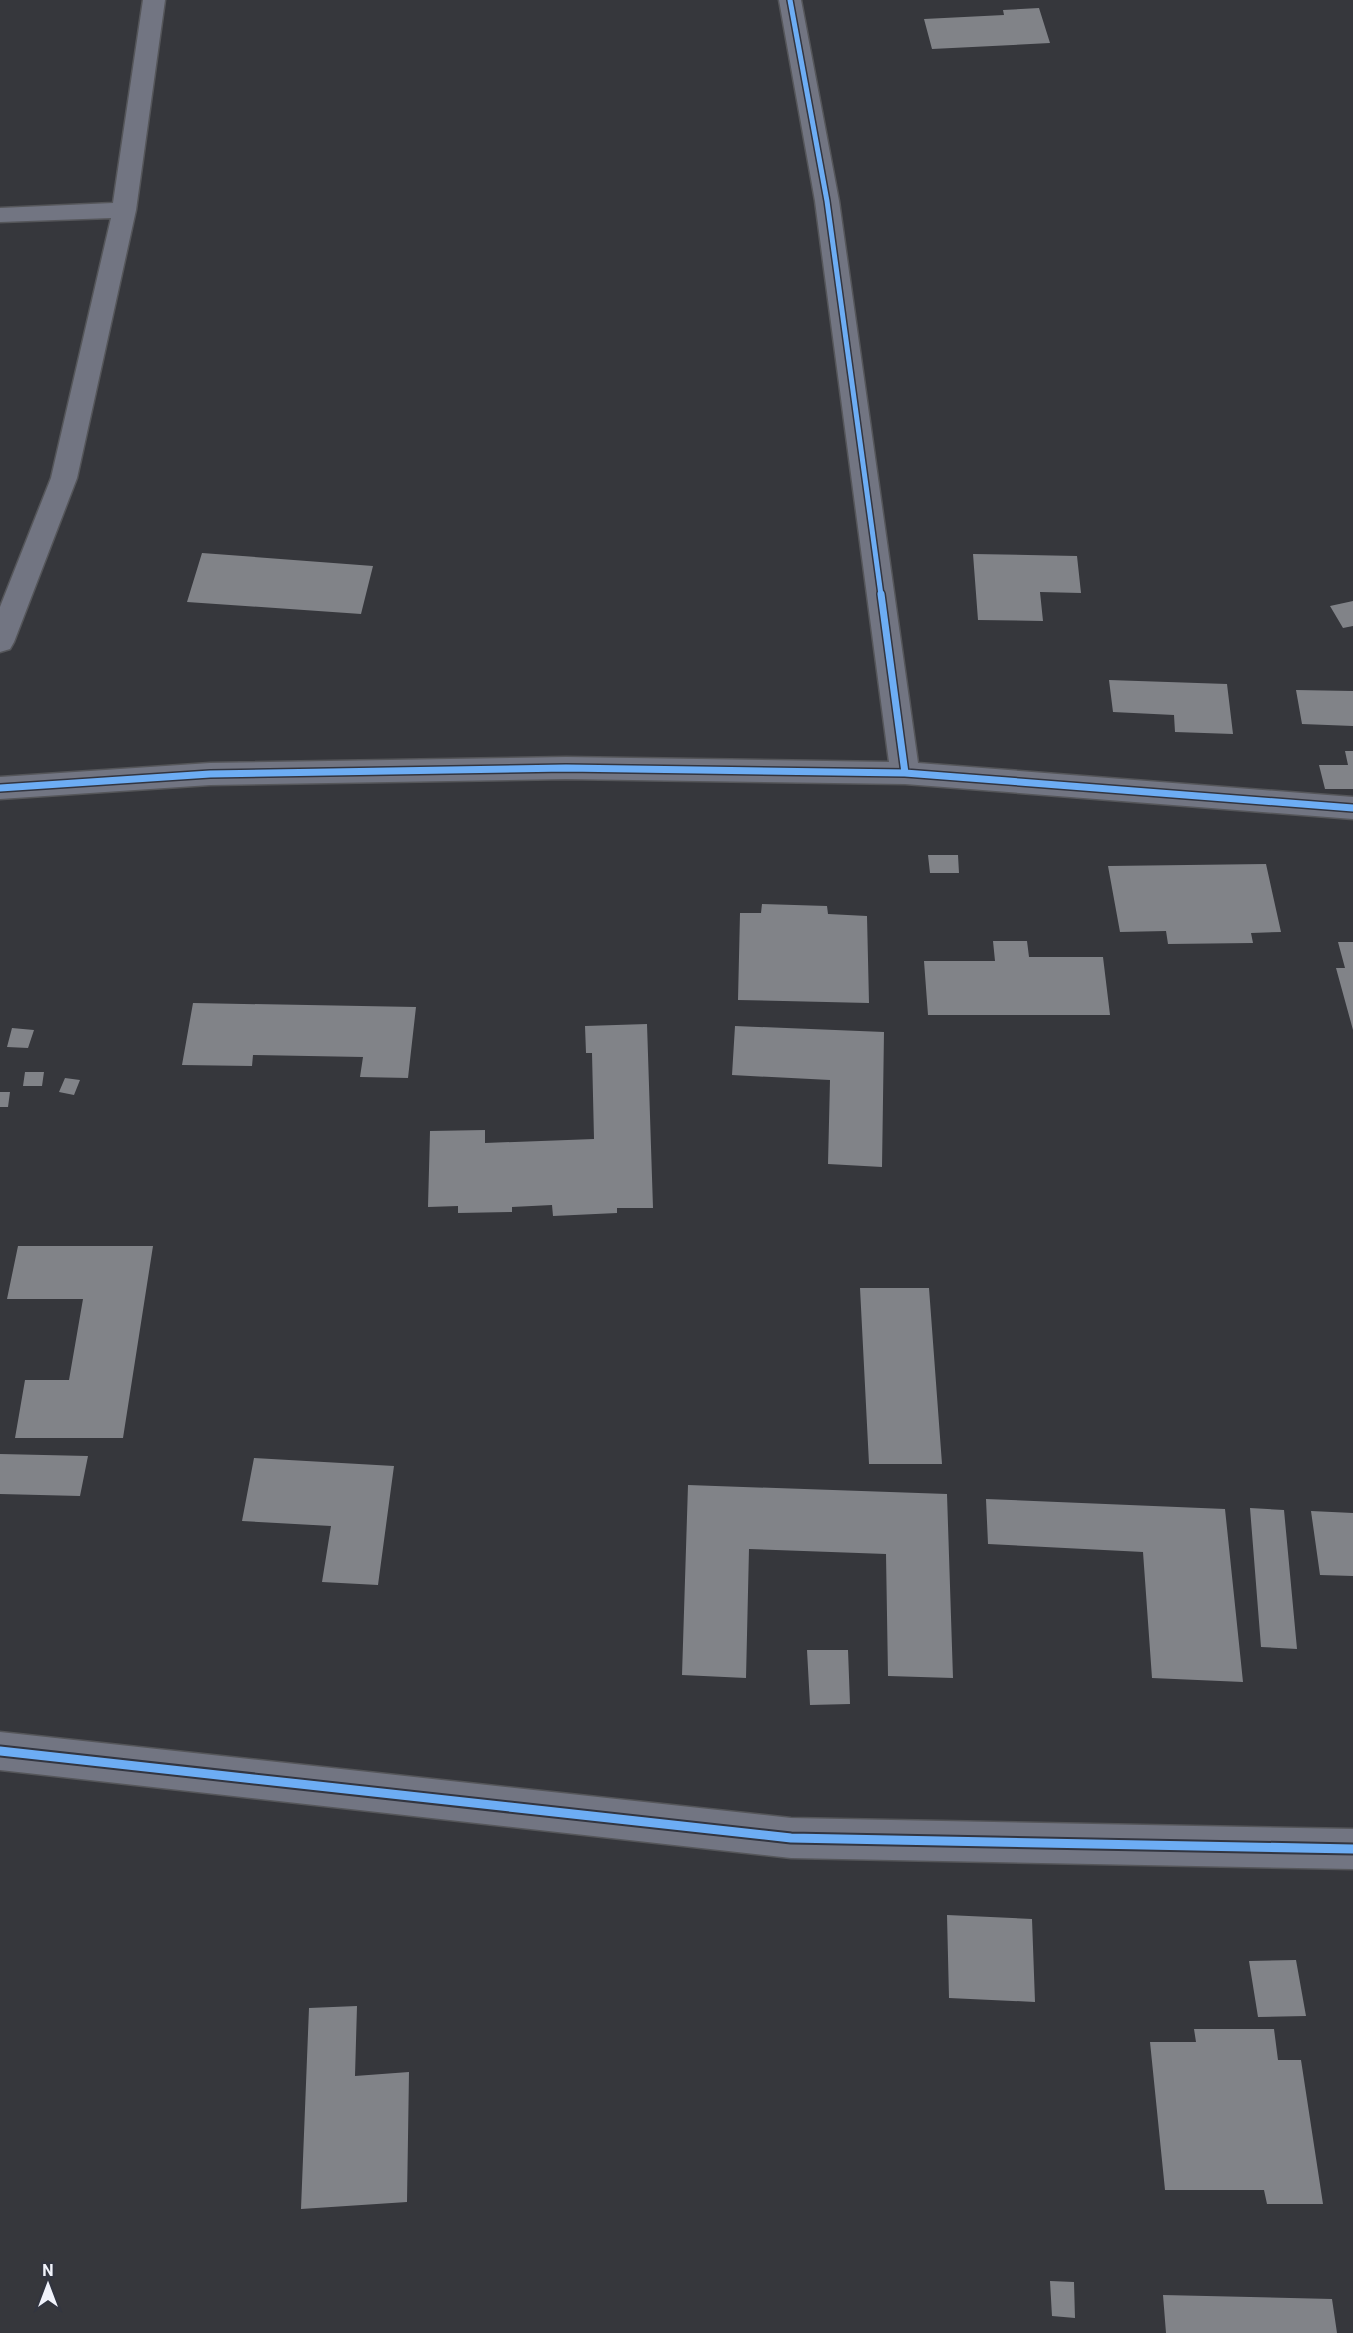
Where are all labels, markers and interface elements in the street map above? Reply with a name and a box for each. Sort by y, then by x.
north arrow [18,2255,78,2315]
text: N [42,2261,54,2280]

